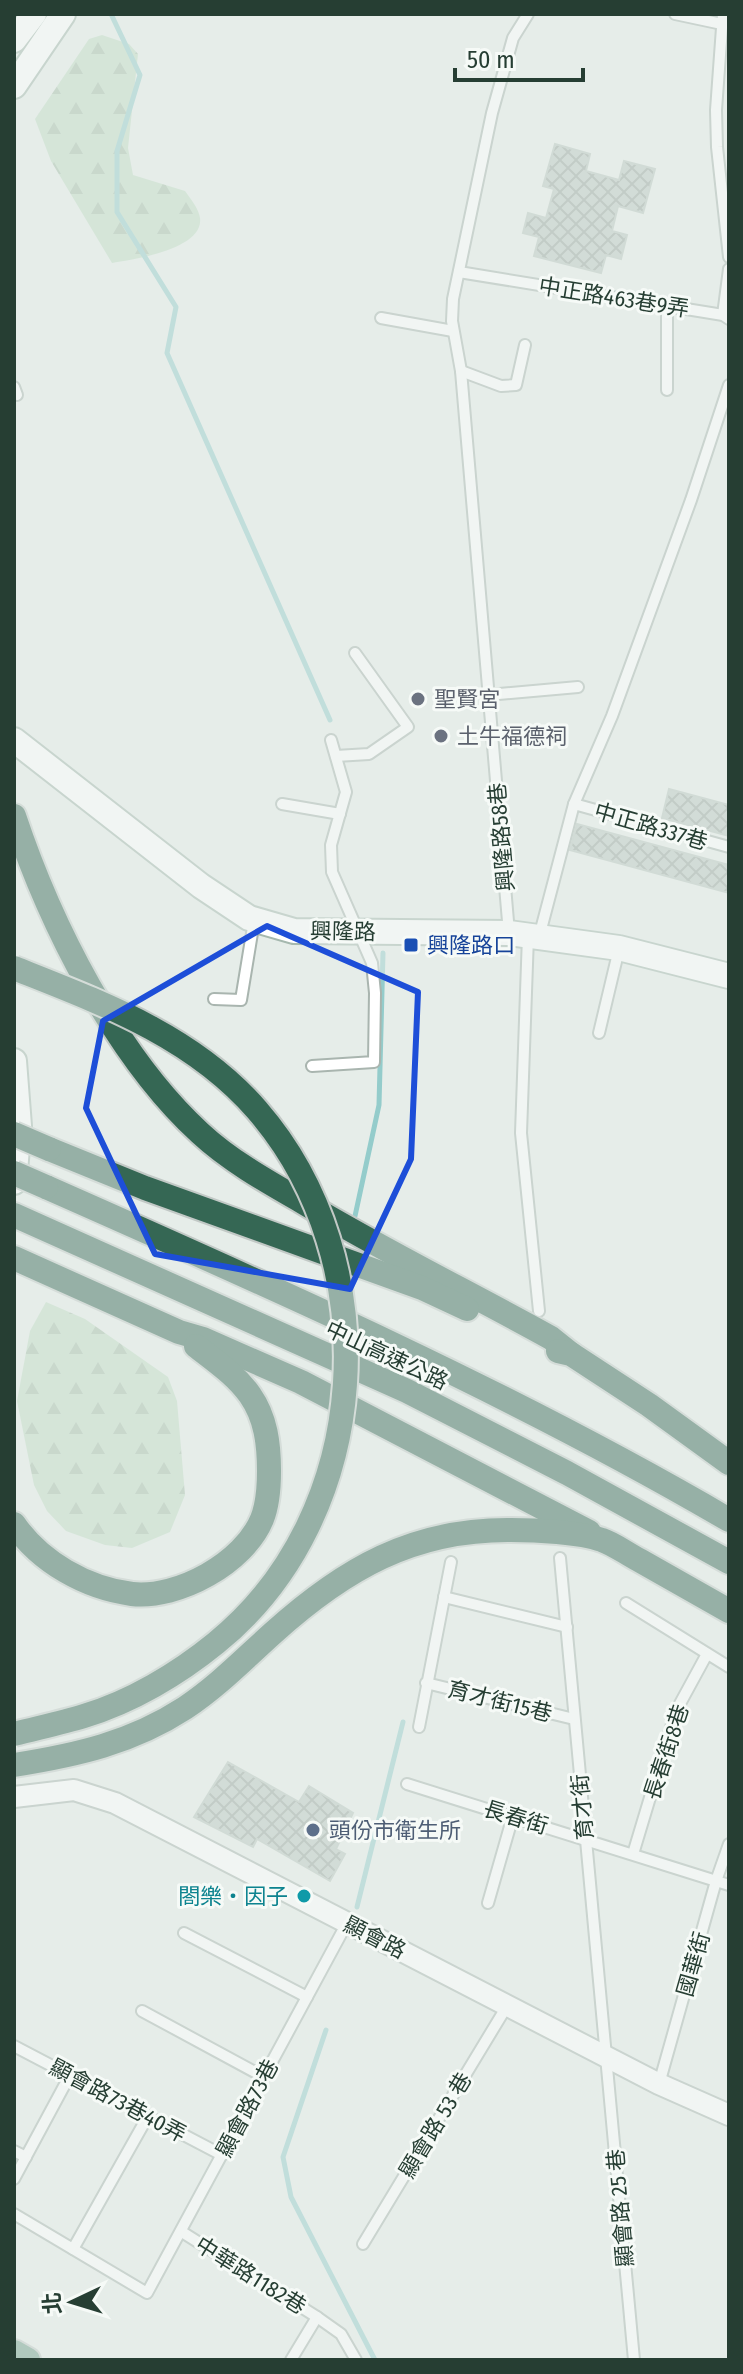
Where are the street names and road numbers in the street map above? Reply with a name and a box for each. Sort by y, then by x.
street label: 中正路463巷9弄 [537,272,691,323]
street label: 興隆路58巷 [483,781,520,892]
street label: 中正路337巷 [591,797,711,856]
street label: 興隆路 [310,917,376,946]
street label: 中山高速公路 [321,1315,452,1396]
street label: 育才街15巷 [445,1675,555,1727]
street label: 長春街8巷 [638,1701,695,1803]
street label: 育才街 [566,1773,599,1841]
street label: 長春街 [480,1795,551,1840]
street label: 顯會路 [339,1910,410,1964]
street label: 國華街 [671,1929,716,2000]
street label: 顯會路73巷40弄 [45,2053,191,2148]
street label: 顯會路73巷 [210,2055,284,2162]
street label: 顯會路 53 巷 [393,2068,477,2183]
street label: 顯會路 25 巷 [602,2148,639,2268]
street label: 中華路1182巷 [190,2231,311,2320]

